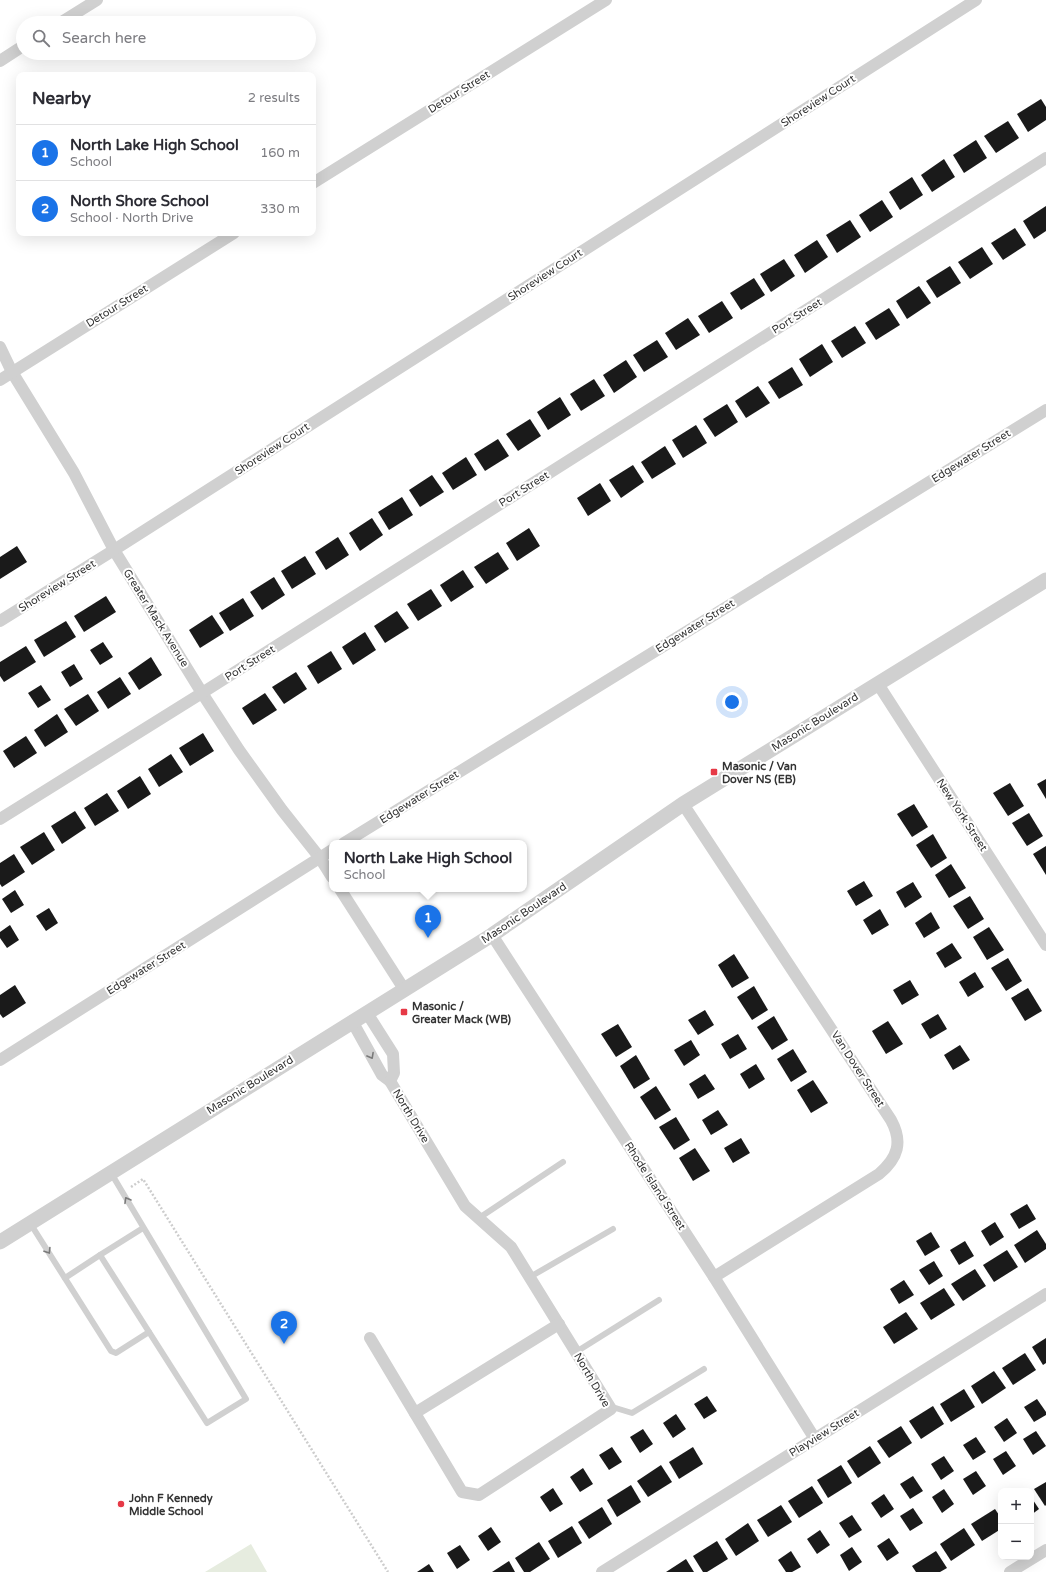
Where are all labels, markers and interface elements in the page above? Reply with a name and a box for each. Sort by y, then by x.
search box [16,16,316,60]
icon: search [30,27,52,49]
text: Search here [62,29,146,47]
street label: Detour Street [426,68,492,116]
street label: Shoreview Court [778,72,858,130]
text: Nearby [32,88,91,109]
text: 2 results [248,90,300,106]
text: North Lake High School [70,136,239,154]
text: 1 [41,145,49,161]
text: 160 m [260,145,300,161]
text: School [70,154,112,170]
text: North Shore School [70,192,209,210]
text: 2 [41,201,49,217]
text: 330 m [260,201,300,217]
text: School · North Drive [70,210,193,226]
street label: Shoreview Court [505,246,585,304]
street label: Detour Street [84,282,150,330]
street label: Port Street [770,295,824,337]
street label: Shoreview Court [232,420,312,478]
street label: Edgewater Street [929,427,1013,485]
street label: Port Street [497,468,551,510]
street label: Shoreview Street [16,557,98,615]
street label: Greater Mack Avenue [121,567,191,669]
street label: Edgewater Street [653,597,737,655]
street label: Port Street [223,642,277,684]
street label: Masonic Boulevard [769,690,861,754]
your location [722,692,742,712]
place label: Masonic / Van Dover NS (EB) [722,760,797,786]
marker: Masonic / Van Dover NS (EB) [709,767,719,777]
street label: Edgewater Street [377,768,461,826]
street label: New York Street [934,776,990,854]
popup [329,840,527,892]
text: North Lake High School [344,849,512,867]
text: School [344,867,386,883]
street label: Masonic Boulevard [479,880,569,946]
pin: 1 [415,905,441,938]
street label: Edgewater Street [104,939,188,997]
place label: Masonic / Greater Mack (WB) [412,1000,512,1026]
marker: Masonic / Greater Mack (WB) [399,1007,409,1017]
street label: Van Dover Street [829,1029,887,1109]
one-way arrow [367,1051,374,1059]
street label: Masonic Boulevard [204,1053,296,1117]
street label: North Drive [390,1087,432,1145]
street label: Rhode Island Street [622,1140,688,1232]
one-way arrow [124,1197,131,1204]
one-way arrow [43,1247,50,1254]
pin: 2 [271,1311,297,1344]
street label: North Drive [571,1351,613,1409]
street label: Playview Street [787,1406,861,1460]
map controls [998,1488,1034,1560]
button: + [998,1488,1034,1524]
place label: John F Kennedy Middle School [128,1492,213,1518]
marker: John F Kennedy Middle School [116,1499,126,1509]
button: − [998,1524,1034,1560]

